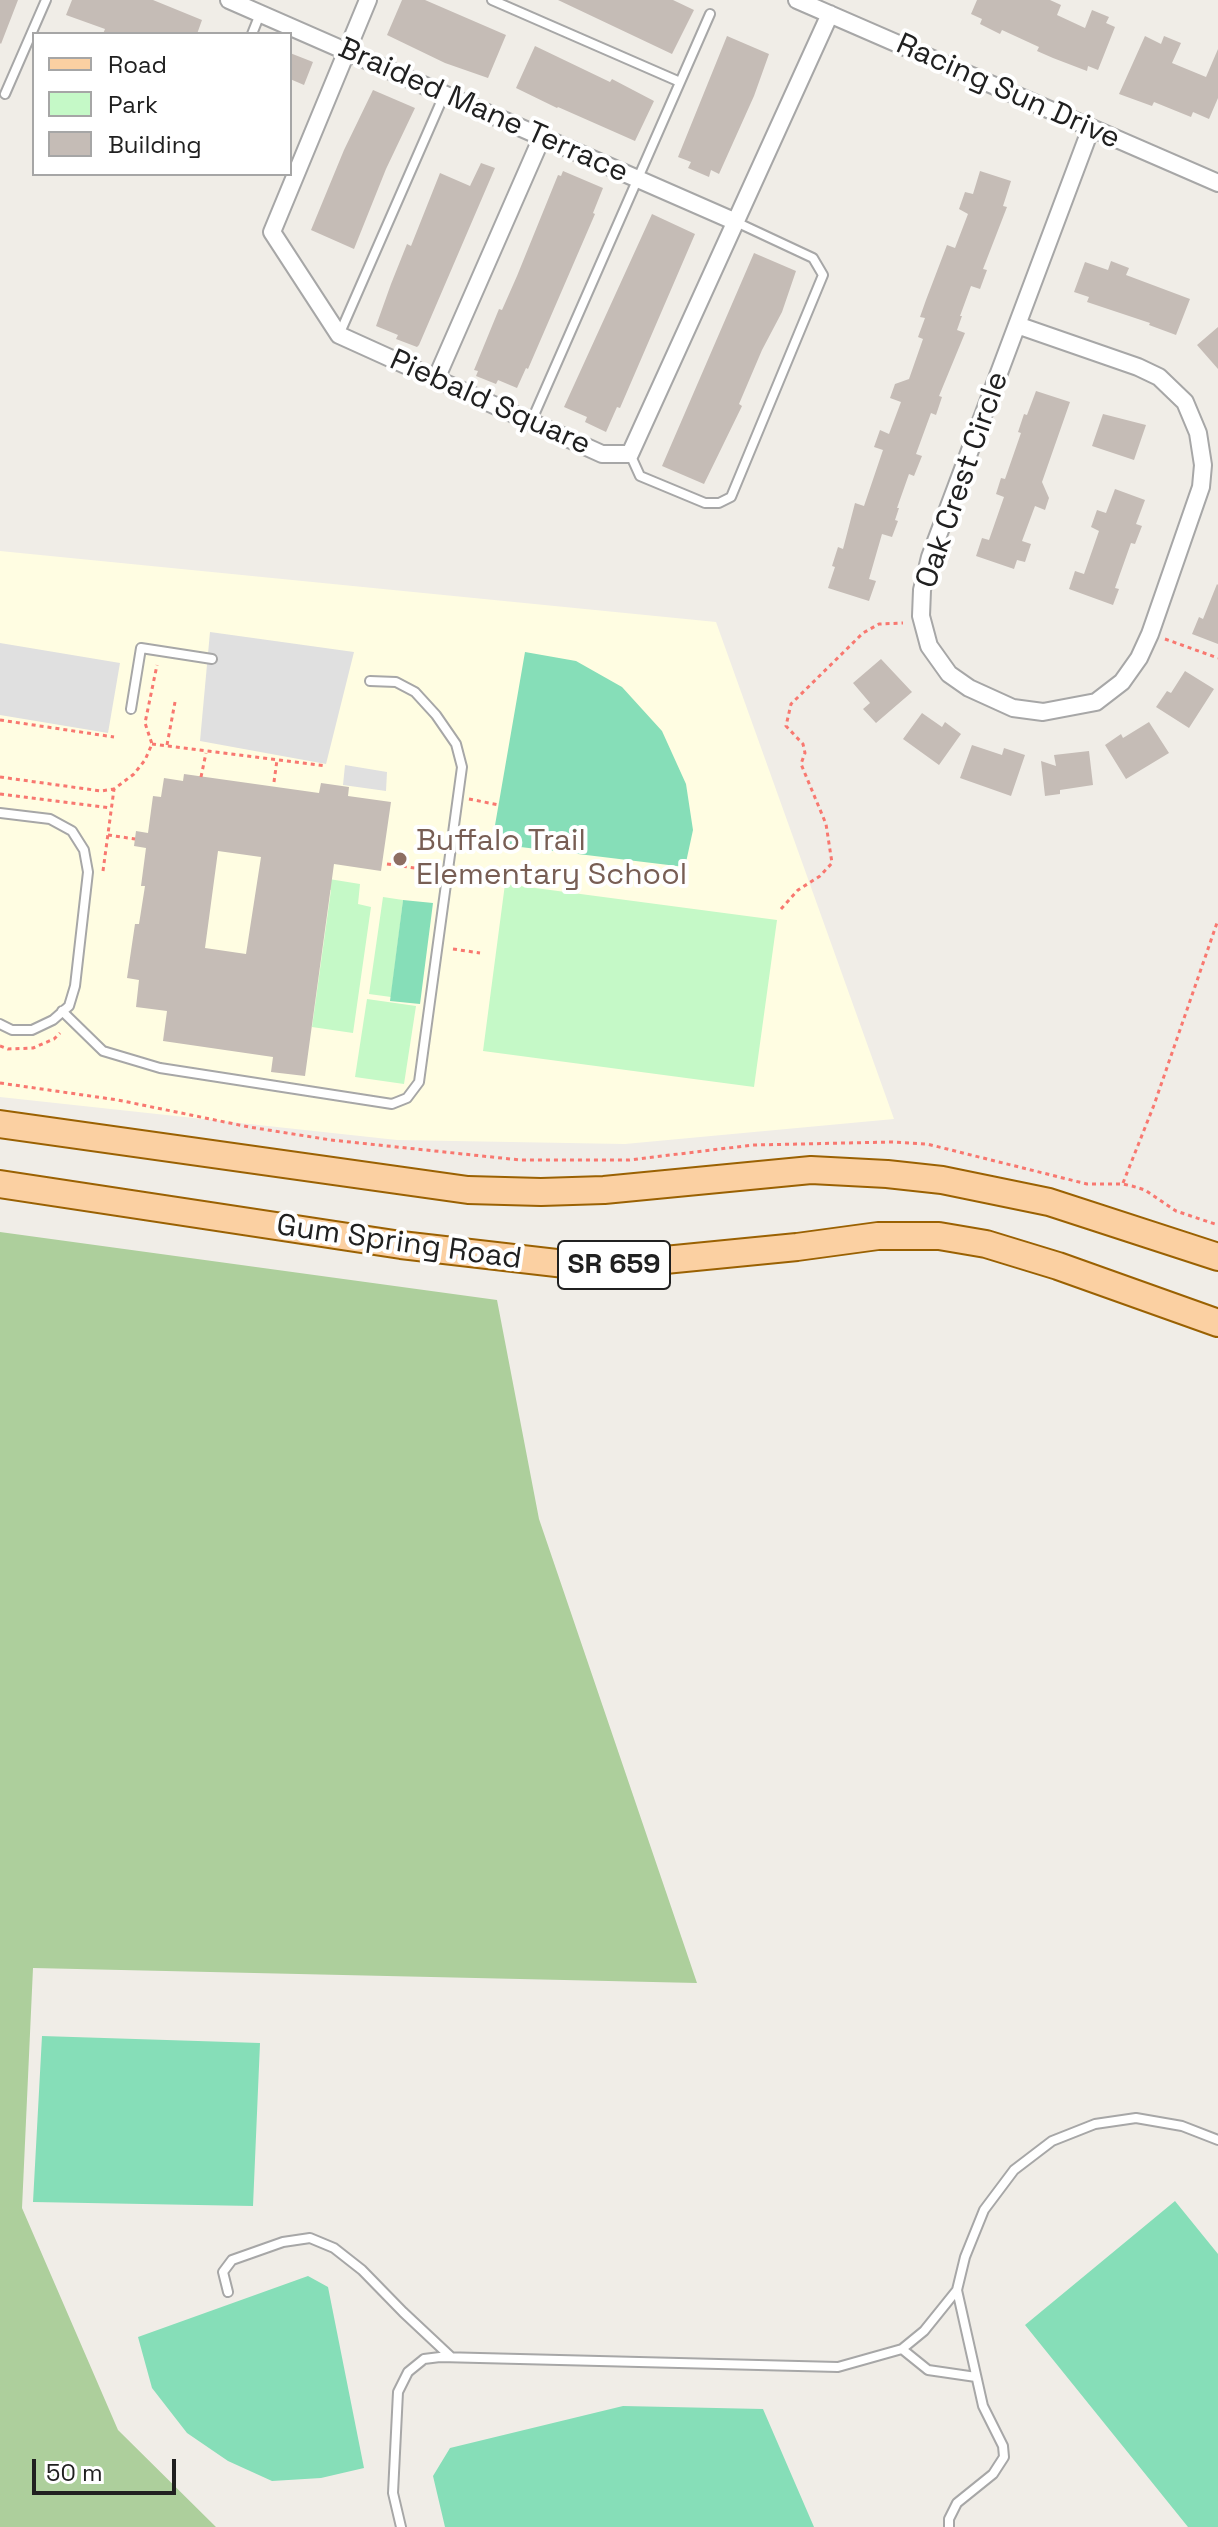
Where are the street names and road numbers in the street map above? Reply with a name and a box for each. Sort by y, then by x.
street label: Racing Sun Drive [891,27,1125,157]
street label: Braided Mane Terrace [333,31,633,191]
street label: Piebald Square [384,343,596,463]
street label: Oak Crest Circle [909,367,1017,593]
street label: Gum Spring Road [274,1208,524,1278]
road number: SR 659 [558,1241,670,1289]

